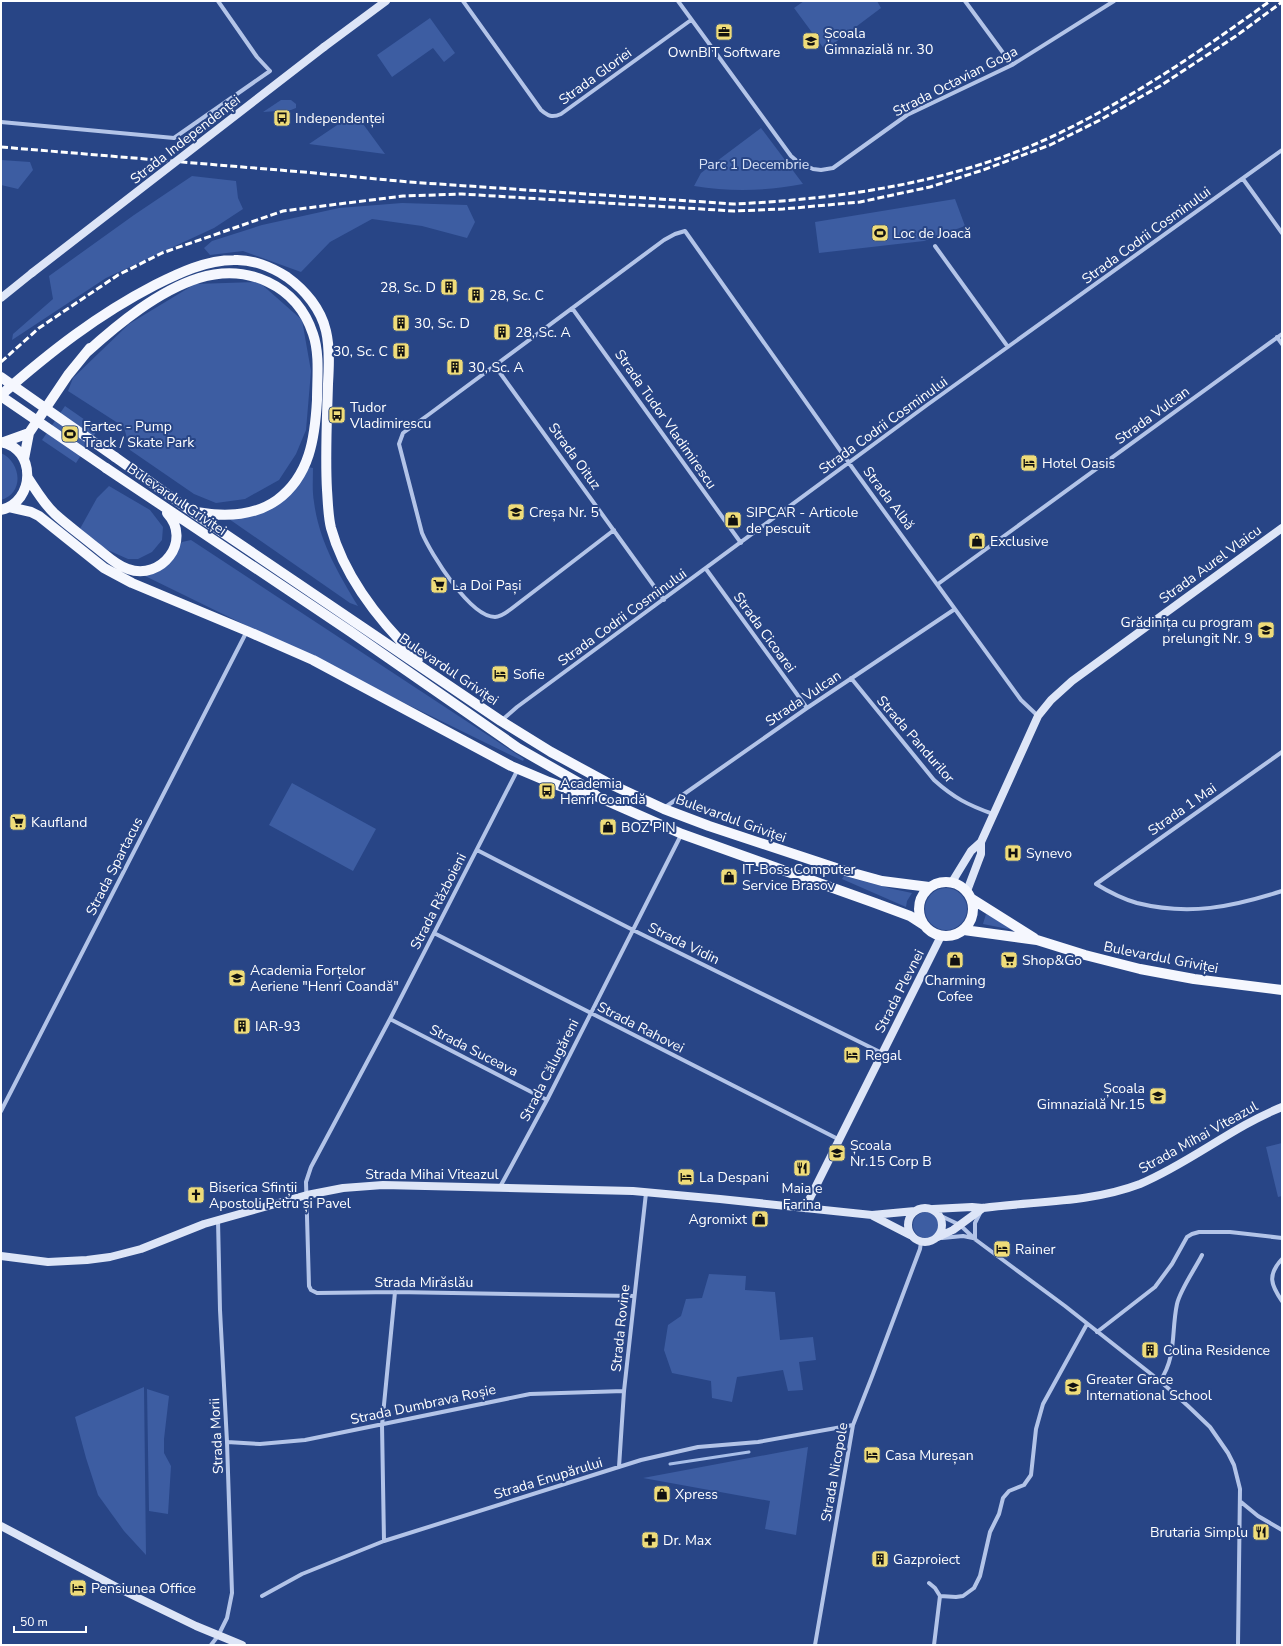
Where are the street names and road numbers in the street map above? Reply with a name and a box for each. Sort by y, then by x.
street label: Strada Octavian Goga [890,42,1021,121]
street label: Strada Gloriei [555,43,636,109]
street label: Strada Independenței [126,90,244,188]
street label: Strada Codrii Cosminului [1078,182,1214,289]
street label: Strada Tudor Vladimirescu [610,346,721,493]
street label: Strada Codrii Cosminului [815,372,951,479]
street label: Strada Vulcan [1111,382,1193,449]
street label: Strada Oituz [544,419,606,494]
street label: Bulevardul Griviței [123,459,230,540]
street label: Strada Albă [858,463,919,534]
street label: Strada Aurel Vlaicu [1155,521,1265,608]
street label: Strada Codrii Cosminului [554,564,690,671]
street label: Strada Cicoarei [729,588,800,676]
street label: Bulevardul Griviței [395,629,502,710]
street label: Strada Vulcan [762,666,845,731]
street label: Strada Pandurilor [872,692,959,787]
street label: Strada 1 Mai [1144,779,1220,840]
street label: Bulevardul Griviței [673,790,789,847]
street label: Strada Spartacus [81,814,148,919]
street label: Strada Războieni [406,850,471,953]
street label: Strada Vidin [645,918,723,969]
street label: Bulevardul Griviței [1102,937,1220,978]
street label: Strada Plevnei [870,946,929,1036]
street label: Strada Rahovei [594,997,688,1058]
street label: Strada Călugăreni [515,1016,584,1125]
street label: Strada Suceava [426,1020,521,1081]
street label: Strada Mihai Viteazul [1135,1096,1262,1178]
street label: Strada Mihai Viteazul [365,1165,500,1184]
street label: Strada Mirăslău [375,1273,473,1292]
street label: Strada Rovine [606,1283,635,1373]
street label: Strada Dumbrava Roșie [349,1380,498,1429]
street label: Strada Morii [205,1397,228,1475]
street label: Strada Nicopole [816,1421,853,1523]
street label: Strada Enupărului [491,1453,605,1504]

